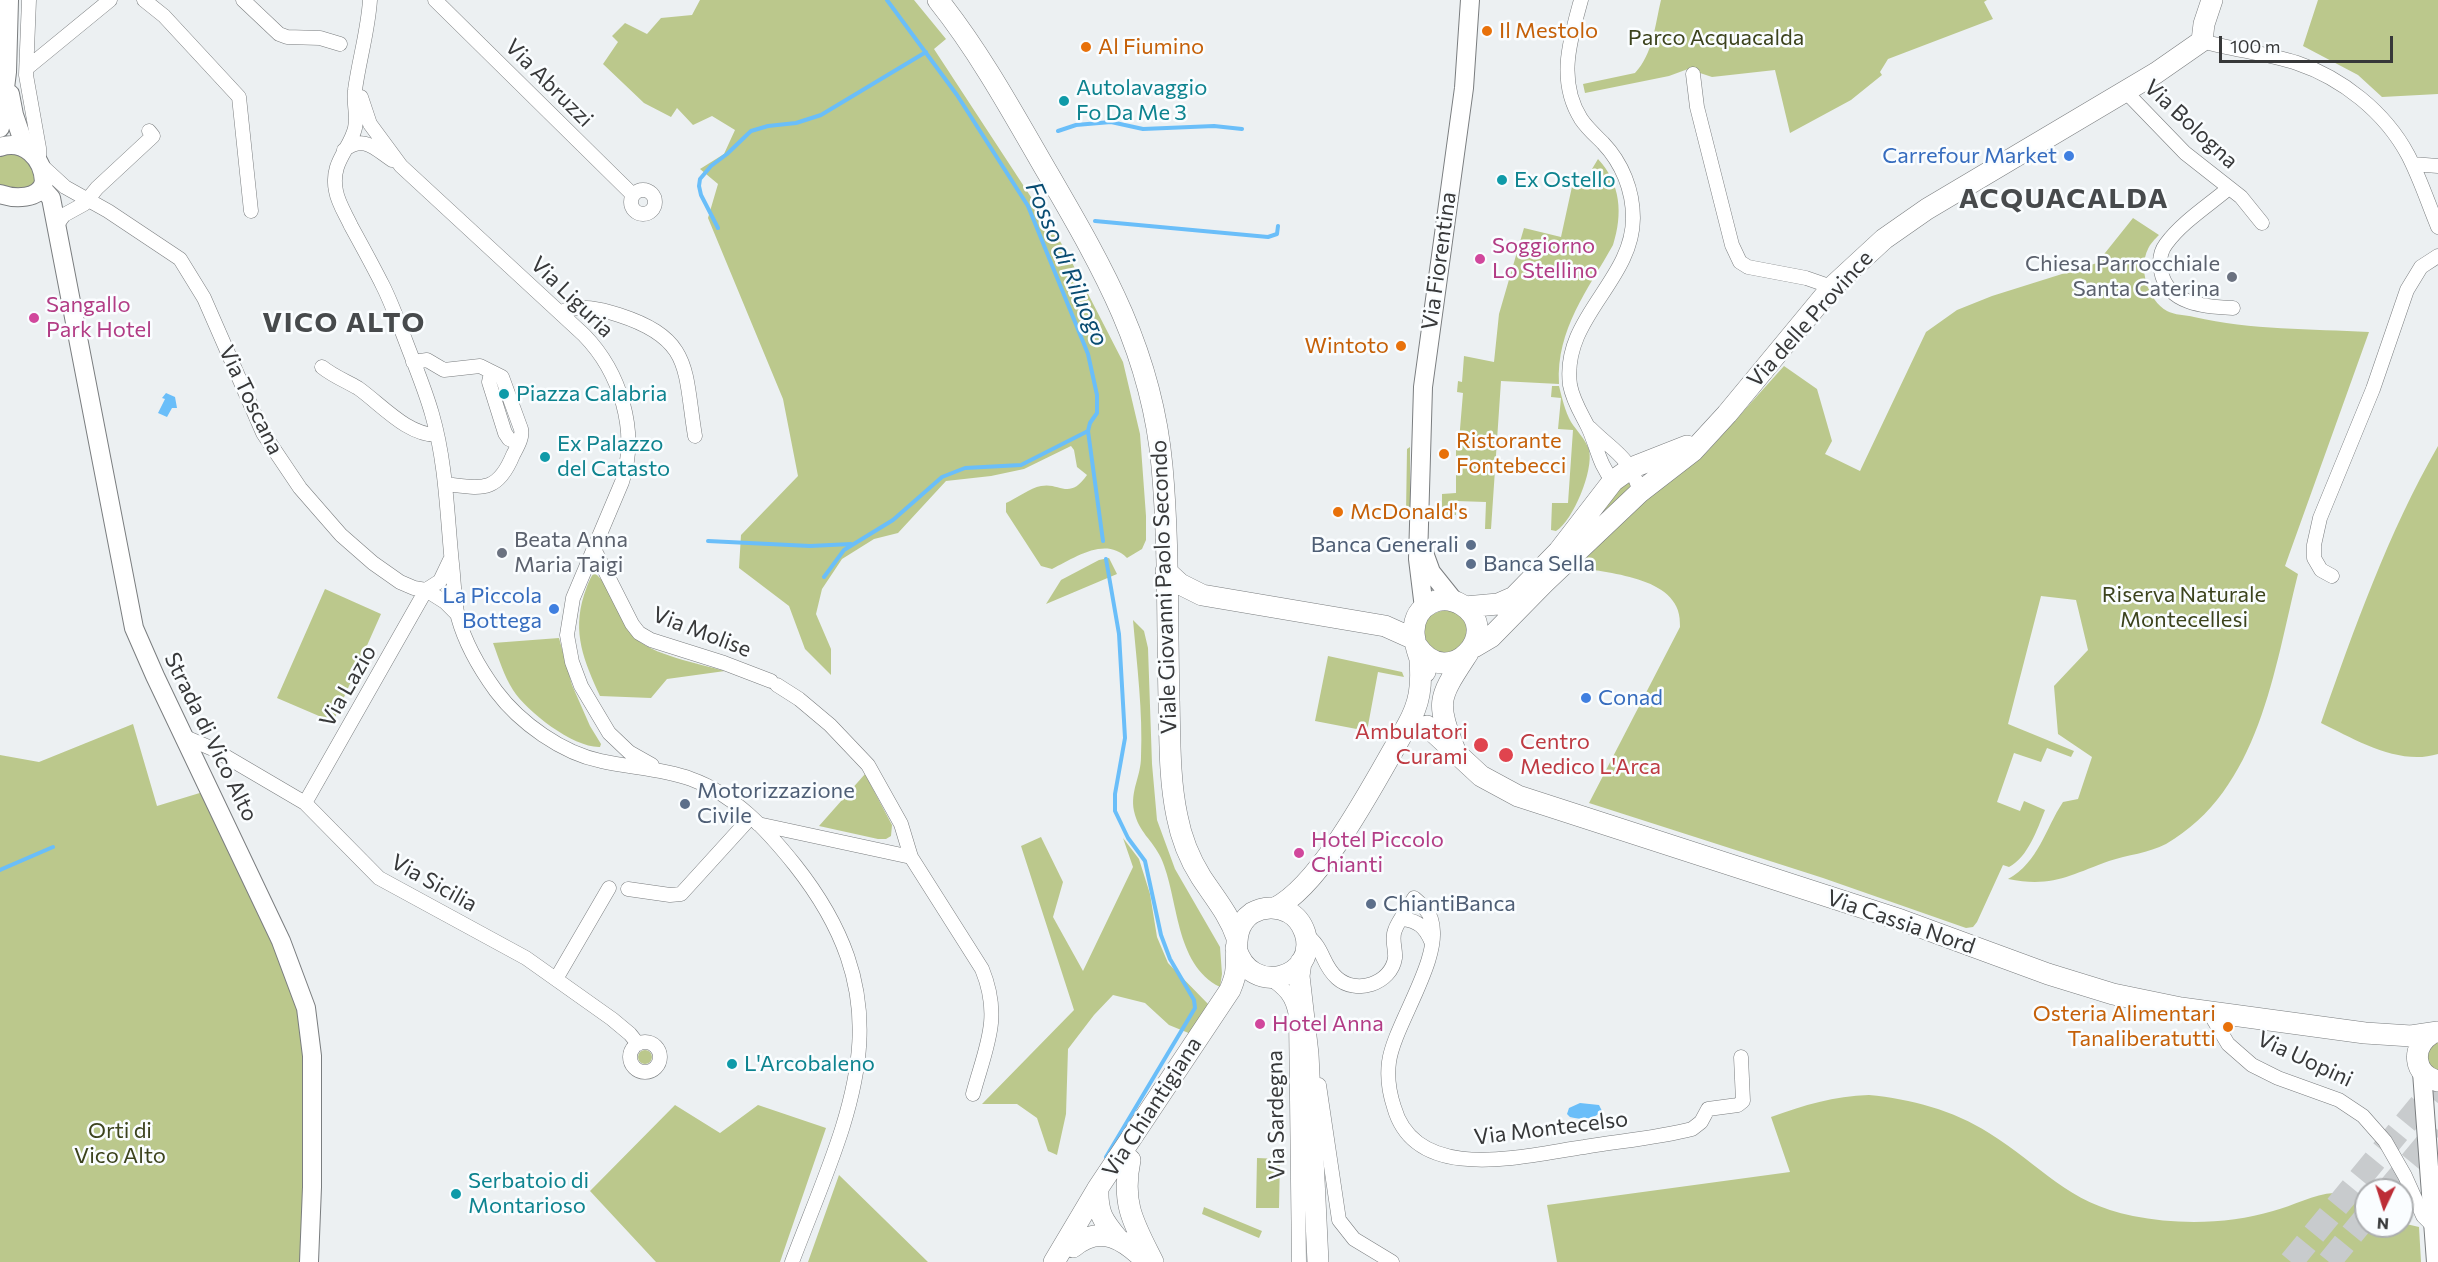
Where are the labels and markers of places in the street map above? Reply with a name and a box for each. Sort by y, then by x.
place label: Il Mestolo [1499,18,1598,44]
marker: Il Mestolo [1480,24,1494,38]
place label: Al Fiumino [1098,34,1204,60]
marker: Al Fiumino [1079,40,1093,54]
place label: Autolavaggio Fo Da Me 3 [1076,75,1207,126]
marker: Autolavaggio Fo Da Me 3 [1057,94,1071,108]
place label: Carrefour Market [1882,143,2057,169]
marker: Carrefour Market [2062,149,2076,163]
place label: Ex Ostello [1514,167,1616,193]
marker: Ex Ostello [1495,173,1509,187]
place label: Soggiorno Lo Stellino [1492,233,1598,284]
place label: Chiesa Parrocchiale Santa Caterina [2025,251,2220,302]
marker: Soggiorno Lo Stellino [1473,252,1487,266]
marker: Chiesa Parrocchiale Santa Caterina [2225,270,2239,284]
place label: Sangallo Park Hotel [46,292,152,344]
marker: Sangallo Park Hotel [27,311,41,325]
place label: Wintoto [1304,333,1389,359]
marker: Wintoto [1394,339,1408,353]
place label: Piazza Calabria [516,381,667,407]
marker: Piazza Calabria [497,387,511,401]
place label: Ristorante Fontebecci [1456,428,1566,480]
place label: Ex Palazzo del Catasto [557,431,670,482]
marker: Ristorante Fontebecci [1437,447,1451,461]
marker: Ex Palazzo del Catasto [538,450,552,464]
place label: McDonald's [1350,499,1468,525]
marker: McDonald's [1331,505,1345,519]
place label: Beata Anna Maria Taigi [514,527,628,578]
place label: Banca Generali [1311,532,1459,558]
marker: Banca Generali [1464,538,1478,552]
marker: Beata Anna Maria Taigi [495,546,509,560]
place label: Banca Sella [1483,551,1595,577]
marker: Banca Sella [1464,557,1478,571]
place label: La Piccola Bottega [442,583,542,634]
marker: La Piccola Bottega [547,602,561,616]
place label: Conad [1598,685,1663,711]
marker: Conad [1579,691,1593,705]
place label: Ambulatori Curami [1355,719,1468,770]
place label: Centro Medico L'Arca [1520,729,1661,780]
marker: Ambulatori Curami [1472,736,1490,754]
marker: Centro Medico L'Arca [1497,746,1515,764]
place label: Motorizzazione Civile [697,778,855,830]
marker: Motorizzazione Civile [678,797,692,811]
place label: Hotel Piccolo Chianti [1311,827,1444,878]
marker: Hotel Piccolo Chianti [1292,846,1306,860]
place label: ChiantiBanca [1383,891,1516,917]
marker: ChiantiBanca [1364,897,1378,911]
place label: Osteria Alimentari Tanaliberatutti [2033,1001,2216,1052]
place label: Hotel Anna [1272,1011,1384,1037]
marker: Hotel Anna [1253,1017,1267,1031]
marker: Osteria Alimentari Tanaliberatutti [2221,1020,2235,1034]
place label: L'Arcobaleno [744,1051,875,1077]
marker: L'Arcobaleno [725,1057,739,1071]
place label: Serbatoio di Montarioso [468,1168,589,1220]
marker: Serbatoio di Montarioso [449,1187,463,1201]

